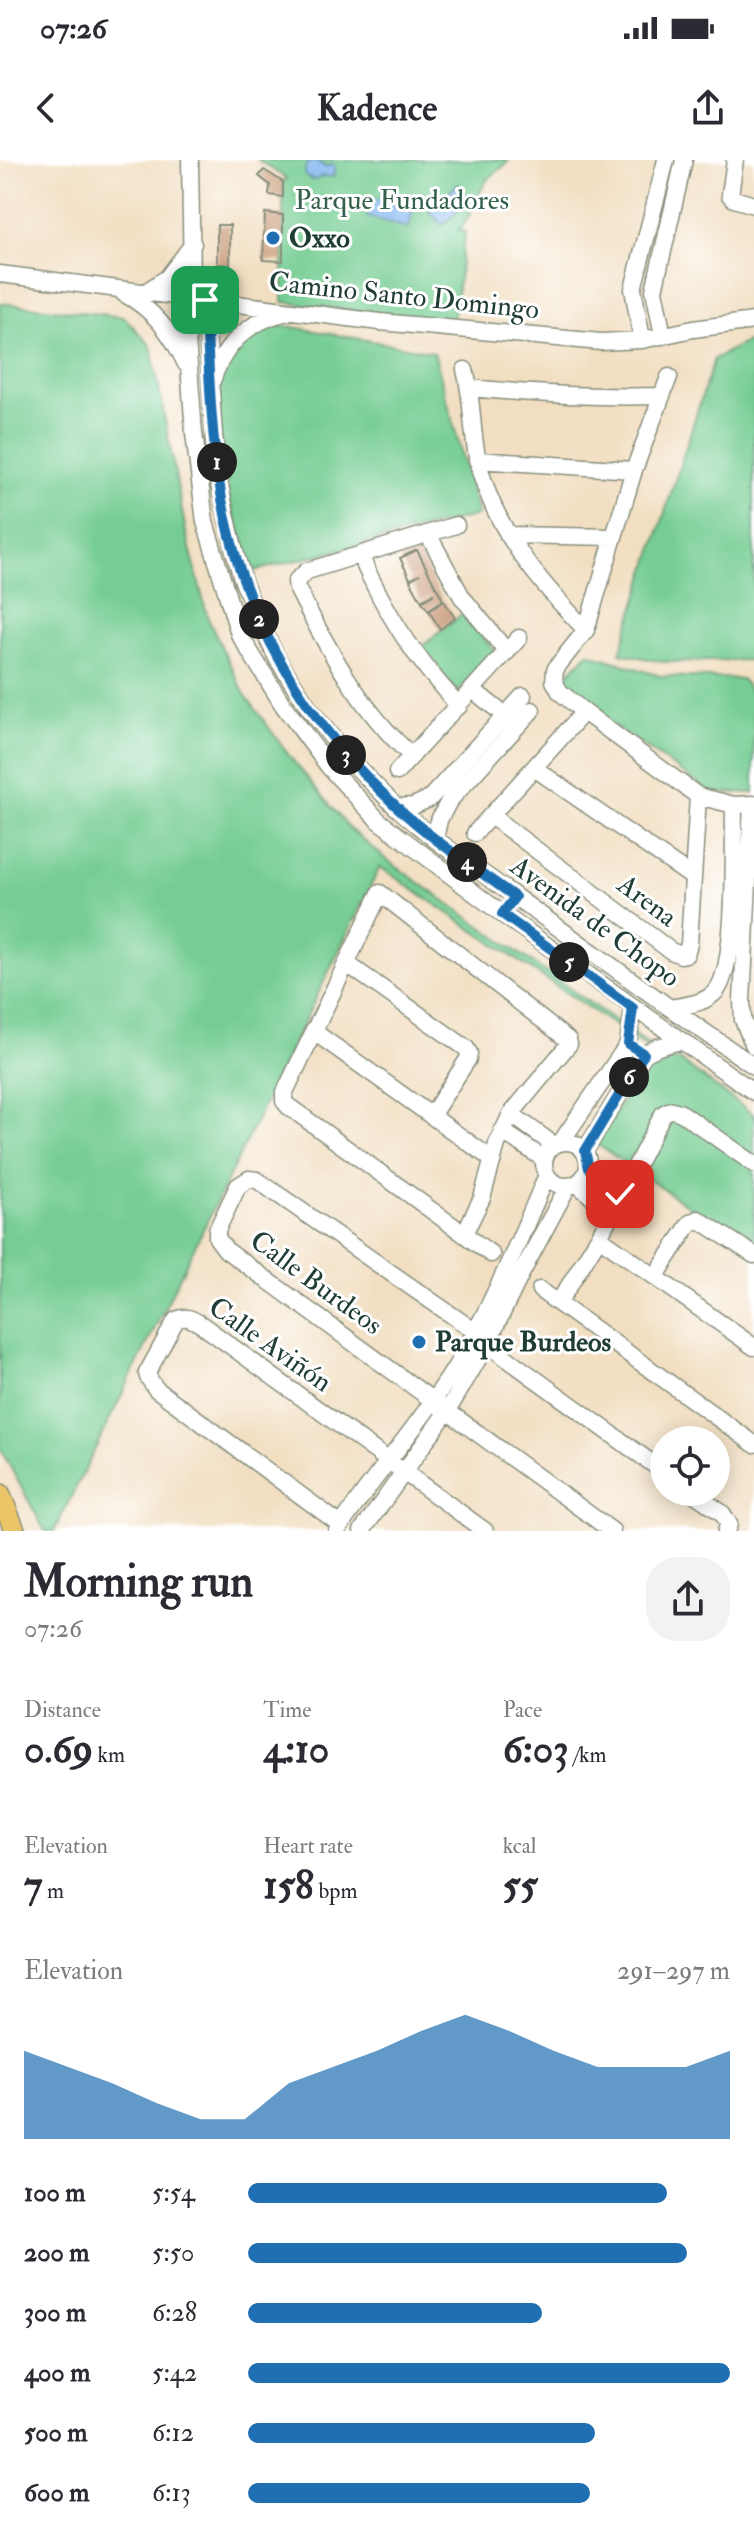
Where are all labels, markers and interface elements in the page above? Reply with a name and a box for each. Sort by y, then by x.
text: 07:26 [40,10,107,47]
icon: back [24,86,68,130]
text: Kadence [317,86,437,131]
icon: share [686,86,730,130]
park label: Parque Fundadores [295,183,509,218]
place label: Oxxo [289,221,350,256]
marker: Oxxo [264,229,282,247]
street label: Camino Santo Domingo [267,264,541,328]
pin [171,266,239,334]
icon: arrive [183,278,227,322]
pin: 1 [197,442,237,482]
text: 1 [213,448,221,476]
pin: 2 [239,599,279,639]
text: 2 [253,605,265,633]
pin: 3 [326,735,366,775]
text: 3 [342,741,350,769]
pin: 4 [447,842,487,882]
text: 4 [461,848,473,876]
street label: Avenida de Chopo [502,848,687,995]
street label: Arena [609,867,684,935]
pin: 5 [549,942,589,982]
text: 5 [564,948,574,976]
pin: 6 [609,1057,649,1097]
text: 6 [623,1063,635,1091]
pin [586,1160,654,1228]
icon: check [598,1172,642,1216]
street label: Calle Burdeos [243,1223,389,1343]
street label: Calle Aviñón [202,1290,338,1400]
place label: Parque Burdeos [435,1325,611,1360]
marker: Parque Burdeos [410,1333,428,1351]
map controls [650,1426,730,1506]
button: locate [650,1426,730,1506]
text: Morning run [24,1555,253,1610]
button: share [646,1557,730,1641]
text: 07:26 [24,1613,82,1645]
text: Distance [24,1696,101,1724]
text: Time [263,1696,311,1724]
text: Pace [503,1696,542,1724]
text: 0.69 [24,1724,93,1775]
text: 4:10 [263,1724,329,1775]
text: 6:03 [503,1724,569,1775]
text: km [93,1741,125,1769]
text: /km [569,1741,606,1769]
text: Elevation [24,1832,108,1860]
text: Heart rate [263,1832,353,1860]
text: kcal [503,1832,536,1860]
text: 7 [24,1860,42,1911]
text: 158 [263,1860,314,1911]
text: 55 [503,1860,538,1911]
text: m [42,1877,64,1905]
text: bpm [314,1877,357,1905]
text: Elevation [24,1955,123,1987]
text: 291–297 m [617,1955,730,1987]
text: 100 m [24,2177,85,2209]
text: 5:54 [152,2177,195,2209]
text: 200 m [24,2237,89,2269]
text: 5:50 [152,2237,194,2269]
text: 300 m [24,2297,86,2329]
text: 6:28 [152,2297,197,2329]
text: 400 m [24,2357,90,2389]
text: 5:42 [152,2357,197,2389]
text: 500 m [24,2417,88,2449]
text: 6:12 [152,2417,194,2449]
text: 600 m [24,2477,89,2509]
text: 6:13 [152,2477,191,2509]

